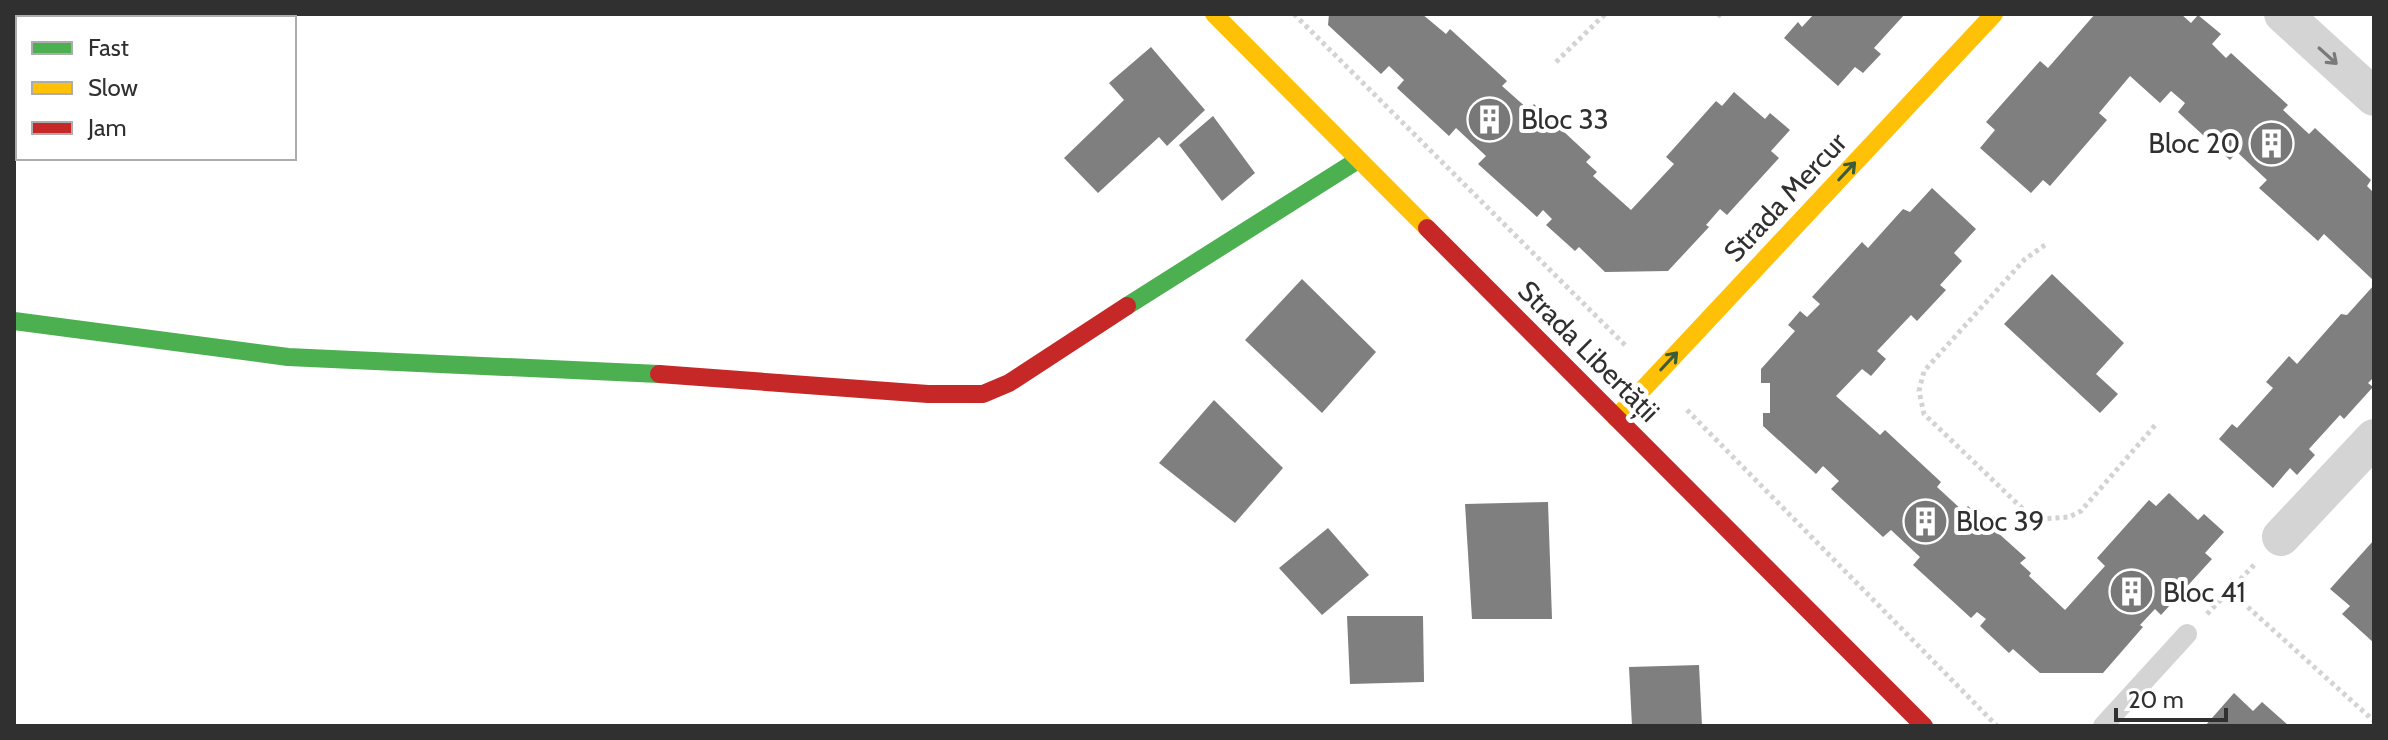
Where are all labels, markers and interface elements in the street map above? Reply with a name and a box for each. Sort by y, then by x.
legend [16,16,296,160]
text: Fast [88,33,129,62]
one-way arrow [2318,46,2338,64]
text: Slow [88,73,138,102]
building icon: Bloc 33 [1466,95,1514,143]
place label: Bloc 33 [1521,102,1609,136]
text: Jam [87,113,126,142]
building icon: Bloc 20 [2247,119,2295,167]
street label: Strada Mercur [1717,125,1854,269]
place label: Bloc 20 [2148,126,2240,160]
one-way arrow [1838,161,1857,181]
street label: Strada Libertății [1511,273,1667,429]
one-way arrow [1660,351,1678,371]
building icon: Bloc 39 [1901,497,1949,545]
place label: Bloc 39 [1956,504,2044,538]
building icon: Bloc 41 [2108,568,2156,616]
place label: Bloc 41 [2163,575,2246,609]
scale bar [2116,672,2226,722]
text: 20 m [2128,685,2184,714]

